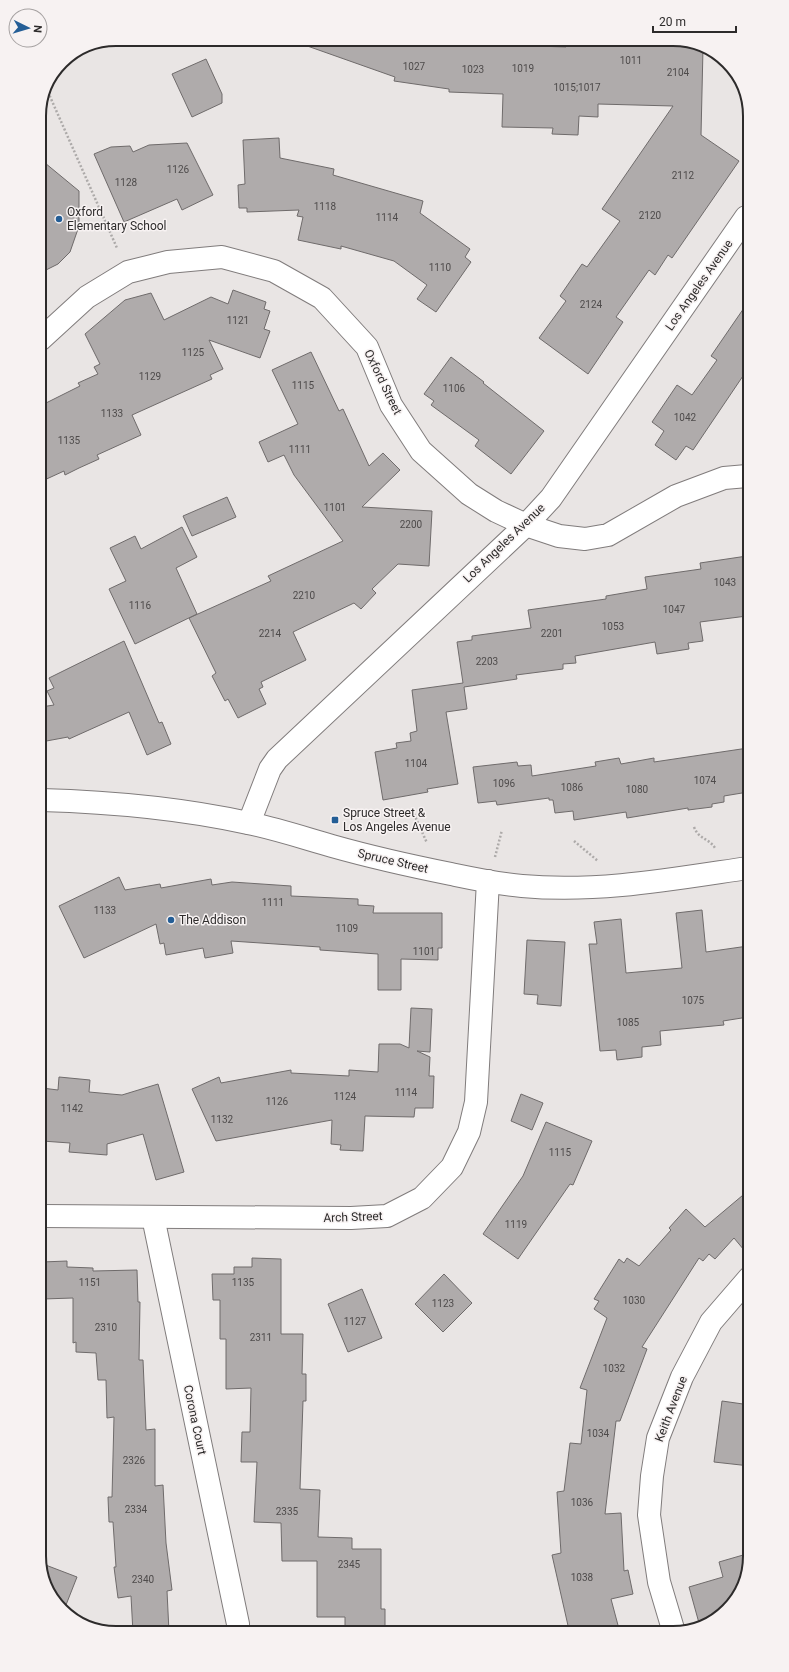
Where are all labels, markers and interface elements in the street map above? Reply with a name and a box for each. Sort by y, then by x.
north arrow [8,8,48,48]
scale bar [653,8,736,34]
text: 20 m [659,15,686,29]
text: N [31,24,44,33]
house number: 1011 [620,55,642,66]
house number: 1027 [403,61,426,72]
house number: 1019 [512,63,534,74]
house number: 1023 [462,64,484,75]
house number: 2104 [667,67,690,78]
house number: 1015;1017 [553,82,601,93]
house number: 1126 [167,164,190,175]
house number: 2112 [672,170,695,181]
house number: 1128 [115,177,138,188]
house number: 1118 [314,201,337,212]
place label: Oxford Elementary School [67,205,167,233]
house number: 2120 [639,210,662,221]
house number: 1114 [376,212,399,223]
marker: Oxford Elementary School [54,214,64,224]
street label: Los Angeles Avenue [662,237,736,333]
house number: 1110 [429,262,452,273]
house number: 2124 [580,299,603,310]
house number: 1121 [227,315,249,326]
house number: 1125 [182,347,205,358]
street label: Oxford Street [361,347,405,417]
house number: 1129 [139,371,161,382]
house number: 1115 [292,380,315,391]
house number: 1106 [443,383,466,394]
house number: 1133 [101,408,123,419]
house number: 1042 [674,412,697,423]
house number: 1135 [58,435,81,446]
house number: 1111 [289,444,311,455]
street label: Los Angeles Avenue [460,501,548,585]
house number: 1101 [324,502,346,513]
house number: 2200 [400,519,423,530]
house number: 1043 [714,577,736,588]
house number: 2210 [293,590,316,601]
house number: 1116 [129,600,152,611]
house number: 1047 [663,604,686,615]
house number: 1053 [602,621,624,632]
house number: 2214 [259,628,282,639]
house number: 2201 [541,628,563,639]
house number: 2203 [476,656,498,667]
house number: 1104 [405,758,428,769]
house number: 1074 [694,775,717,786]
house number: 1096 [493,778,516,789]
house number: 1086 [561,782,584,793]
house number: 1080 [626,784,649,795]
place label: Spruce Street & Los Angeles Avenue [343,806,451,834]
marker: Spruce Street & Los Angeles Avenue [330,815,340,825]
street label: Spruce Street [356,846,430,876]
house number: 1111 [262,897,284,908]
house number: 1133 [94,905,116,916]
place label: The Addison [179,913,246,927]
marker: The Addison [166,915,176,925]
house number: 1109 [336,923,358,934]
house number: 1101 [413,946,435,957]
house number: 1075 [682,995,705,1006]
house number: 1085 [617,1017,640,1028]
house number: 1114 [395,1087,418,1098]
house number: 1124 [334,1091,357,1102]
house number: 1126 [266,1096,289,1107]
house number: 1142 [61,1103,84,1114]
house number: 1132 [211,1114,234,1125]
house number: 1115 [549,1147,572,1158]
street label: Arch Street [323,1209,383,1225]
house number: 1119 [505,1219,527,1230]
house number: 1151 [79,1277,101,1288]
house number: 1135 [232,1277,255,1288]
house number: 1030 [623,1295,646,1306]
house number: 1123 [432,1298,454,1309]
house number: 1127 [344,1316,367,1327]
house number: 2310 [95,1322,118,1333]
house number: 2311 [250,1332,272,1343]
house number: 1032 [603,1363,626,1374]
street label: Keith Avenue [652,1374,690,1444]
street label: Corona Court [181,1384,209,1456]
house number: 1034 [587,1428,610,1439]
house number: 2326 [123,1455,146,1466]
house number: 1036 [571,1497,594,1508]
house number: 2334 [125,1504,148,1515]
house number: 2335 [276,1506,299,1517]
house number: 2345 [338,1559,361,1570]
house number: 1038 [571,1572,594,1583]
house number: 2340 [132,1574,155,1585]

